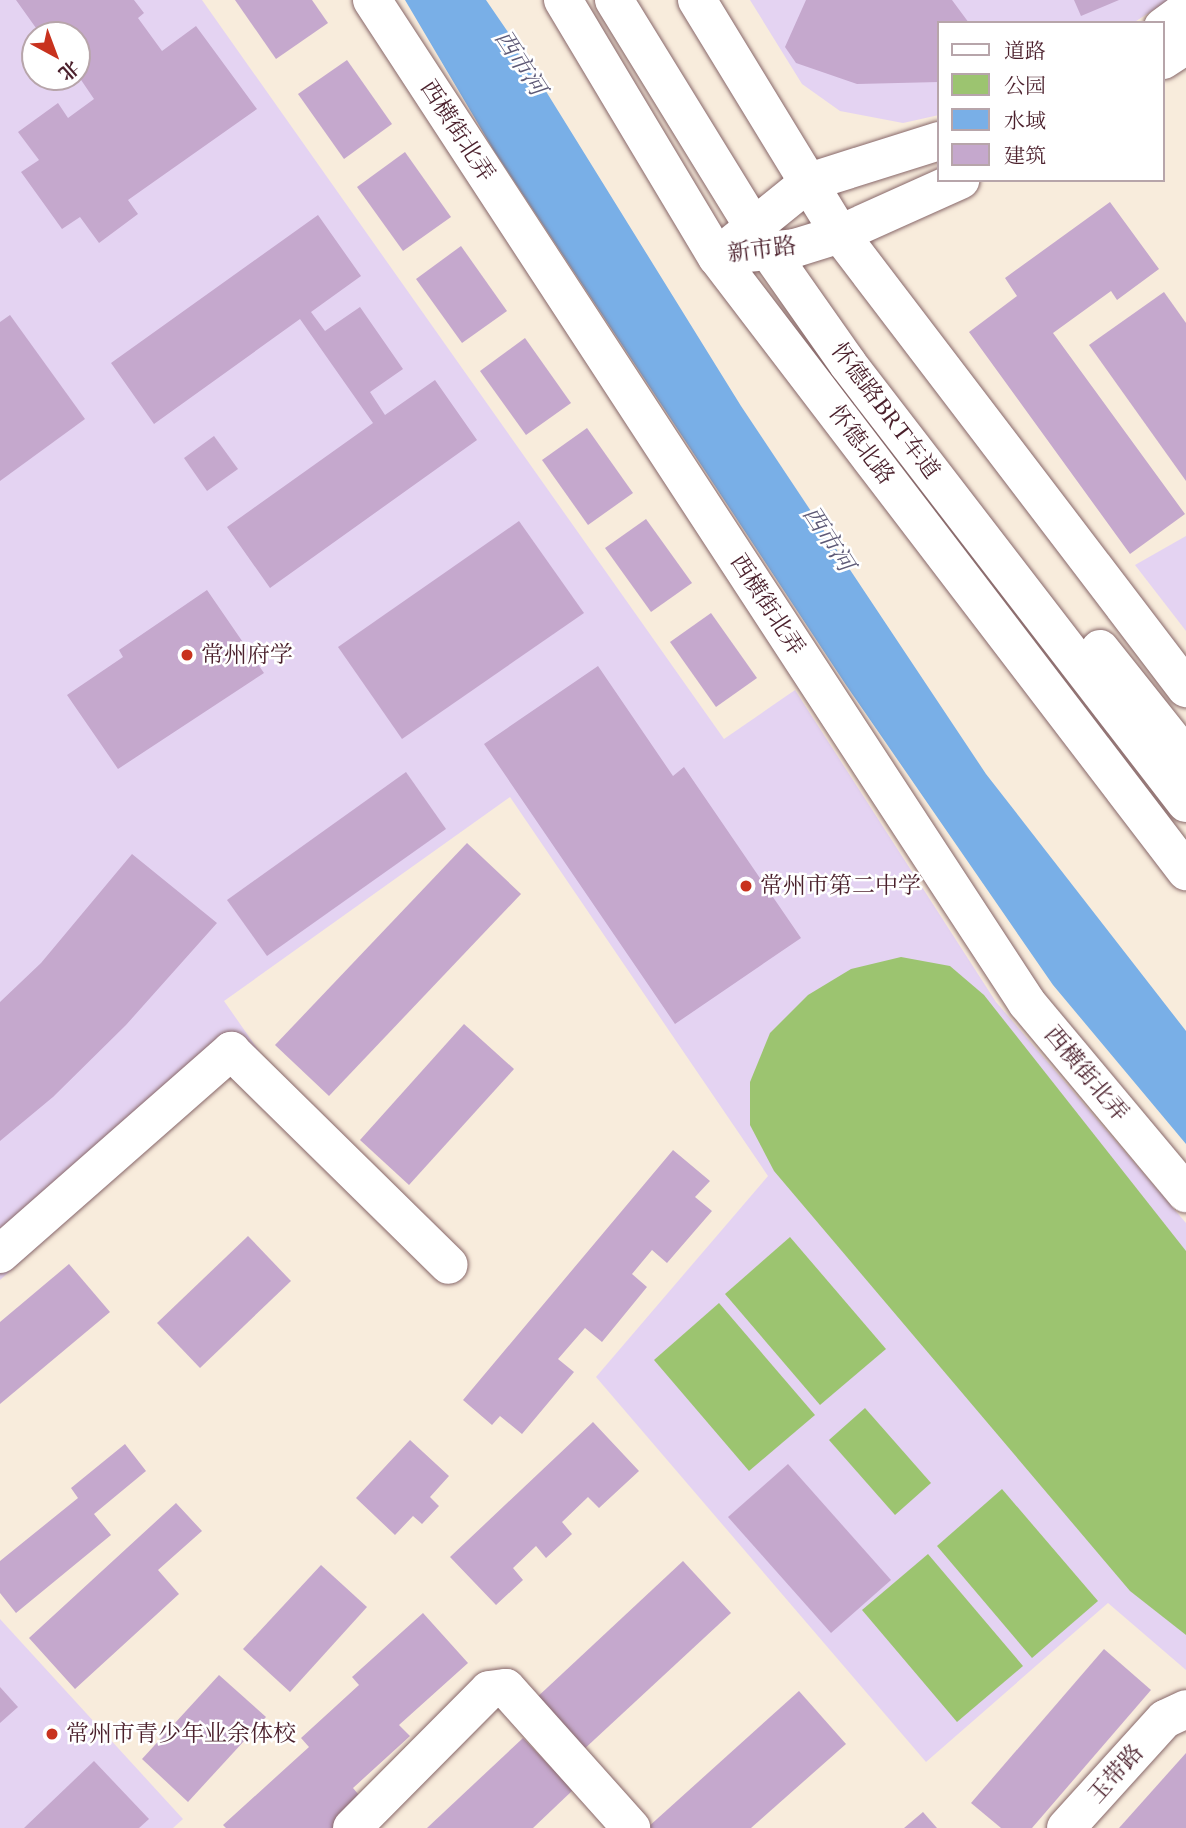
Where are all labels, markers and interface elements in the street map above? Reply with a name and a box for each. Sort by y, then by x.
north arrow [21,21,91,91]
legend [937,21,1165,182]
water label: 西市河 [488,25,552,101]
text: 道路 [1004,37,1046,66]
text: 北 [53,54,84,86]
text: 公园 [1004,72,1046,101]
street label: 西横街北弄 [414,75,500,187]
text: 水域 [1004,107,1046,136]
text: 建筑 [1004,142,1046,171]
street label: 新市路 [726,232,798,268]
street label: 怀德路BRT车道 [825,337,945,485]
street label: 怀德北路 [822,400,900,490]
water label: 西市河 [796,501,860,577]
street label: 西横街北弄 [724,549,810,661]
place label: 常州府学 [201,641,293,669]
marker: 常州府学 [179,647,195,663]
place label: 常州市第二中学 [760,872,921,900]
marker: 常州市第二中学 [738,878,754,894]
street label: 西横街北弄 [1038,1021,1134,1127]
place label: 常州市青少年业余体校 [66,1720,296,1748]
marker: 常州市青少年业余体校 [44,1726,60,1742]
street label: 玉带路 [1083,1739,1149,1809]

